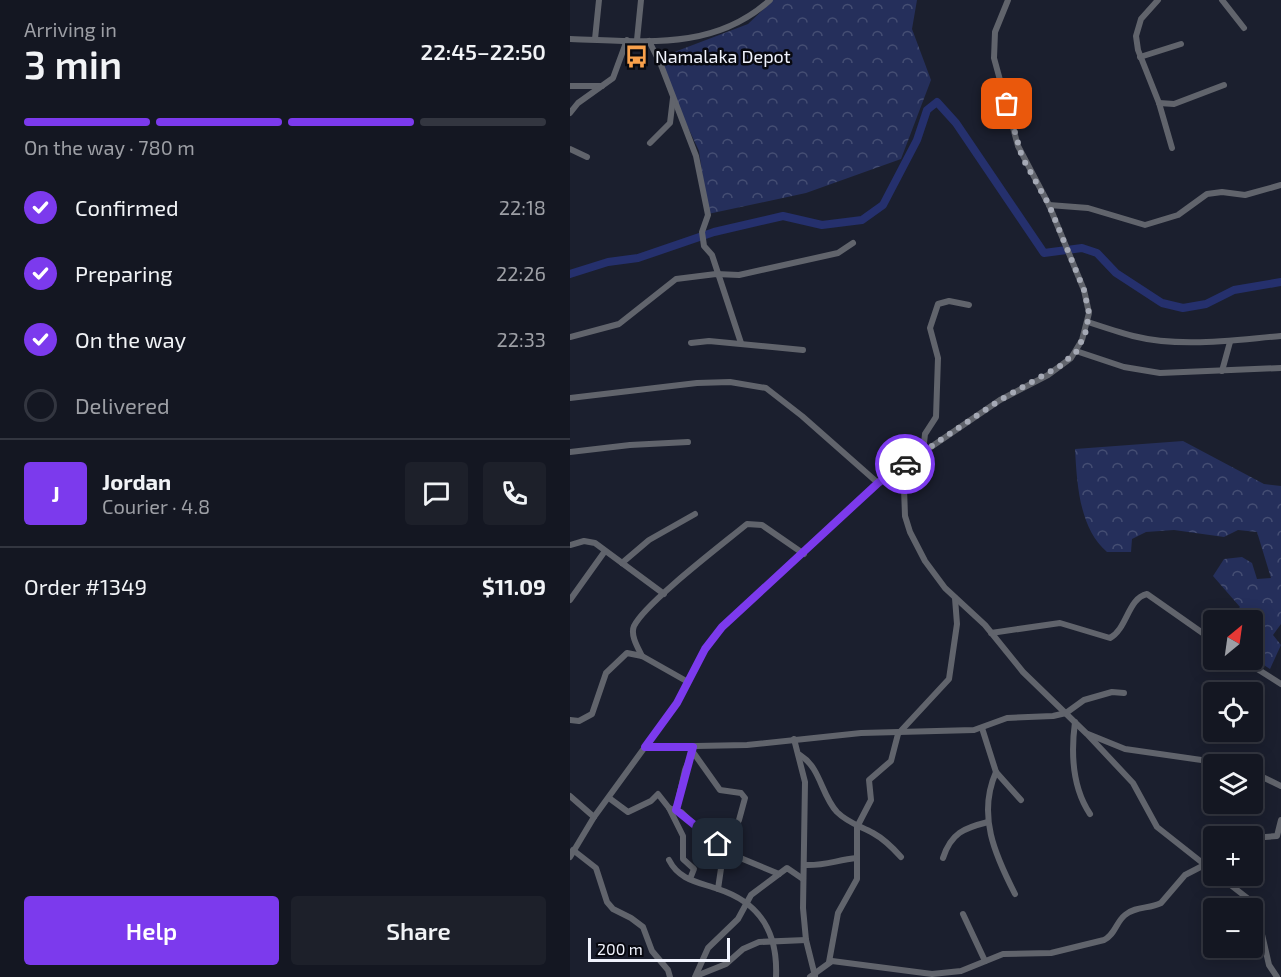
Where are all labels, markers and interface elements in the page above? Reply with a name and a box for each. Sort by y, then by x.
text: Arriving in [24,17,117,41]
text: 22:45–22:50 [421,38,546,64]
text: 3 min [24,40,122,87]
bus stop icon: Namalaka Depot [624,43,650,69]
place label: Namalaka Depot [655,45,791,67]
pin [981,78,1032,129]
icon: bag [990,87,1023,120]
text: On the way · 780 m [24,135,195,159]
icon: check [24,191,57,224]
text: Confirmed [75,194,179,220]
text: 22:18 [499,195,546,219]
icon: check [24,257,57,290]
text: Preparing [75,260,173,286]
text: 22:26 [496,261,546,285]
icon: check [24,323,57,356]
text: On the way [75,326,186,352]
text: 22:33 [497,327,546,351]
text: Delivered [75,392,170,418]
courier [875,434,935,494]
icon: car [889,448,922,481]
button: chat [405,462,468,525]
button: phone [483,462,546,525]
text: Jordan [102,468,171,494]
text: J [51,480,60,506]
text: Courier · 4.8 [102,494,210,518]
text: Order #1349 [24,573,147,599]
text: $11.09 [482,573,546,599]
north arrow [1203,610,1263,670]
map controls [1203,610,1263,958]
button: locate [1203,682,1263,742]
button: layers [1203,754,1263,814]
pin [692,818,743,869]
button: + [1203,826,1263,886]
icon: home [701,827,734,860]
button: Help [24,896,279,965]
button: Share [291,896,546,965]
button: − [1203,898,1263,958]
scale bar [588,935,730,962]
text: 200 m [597,939,643,958]

